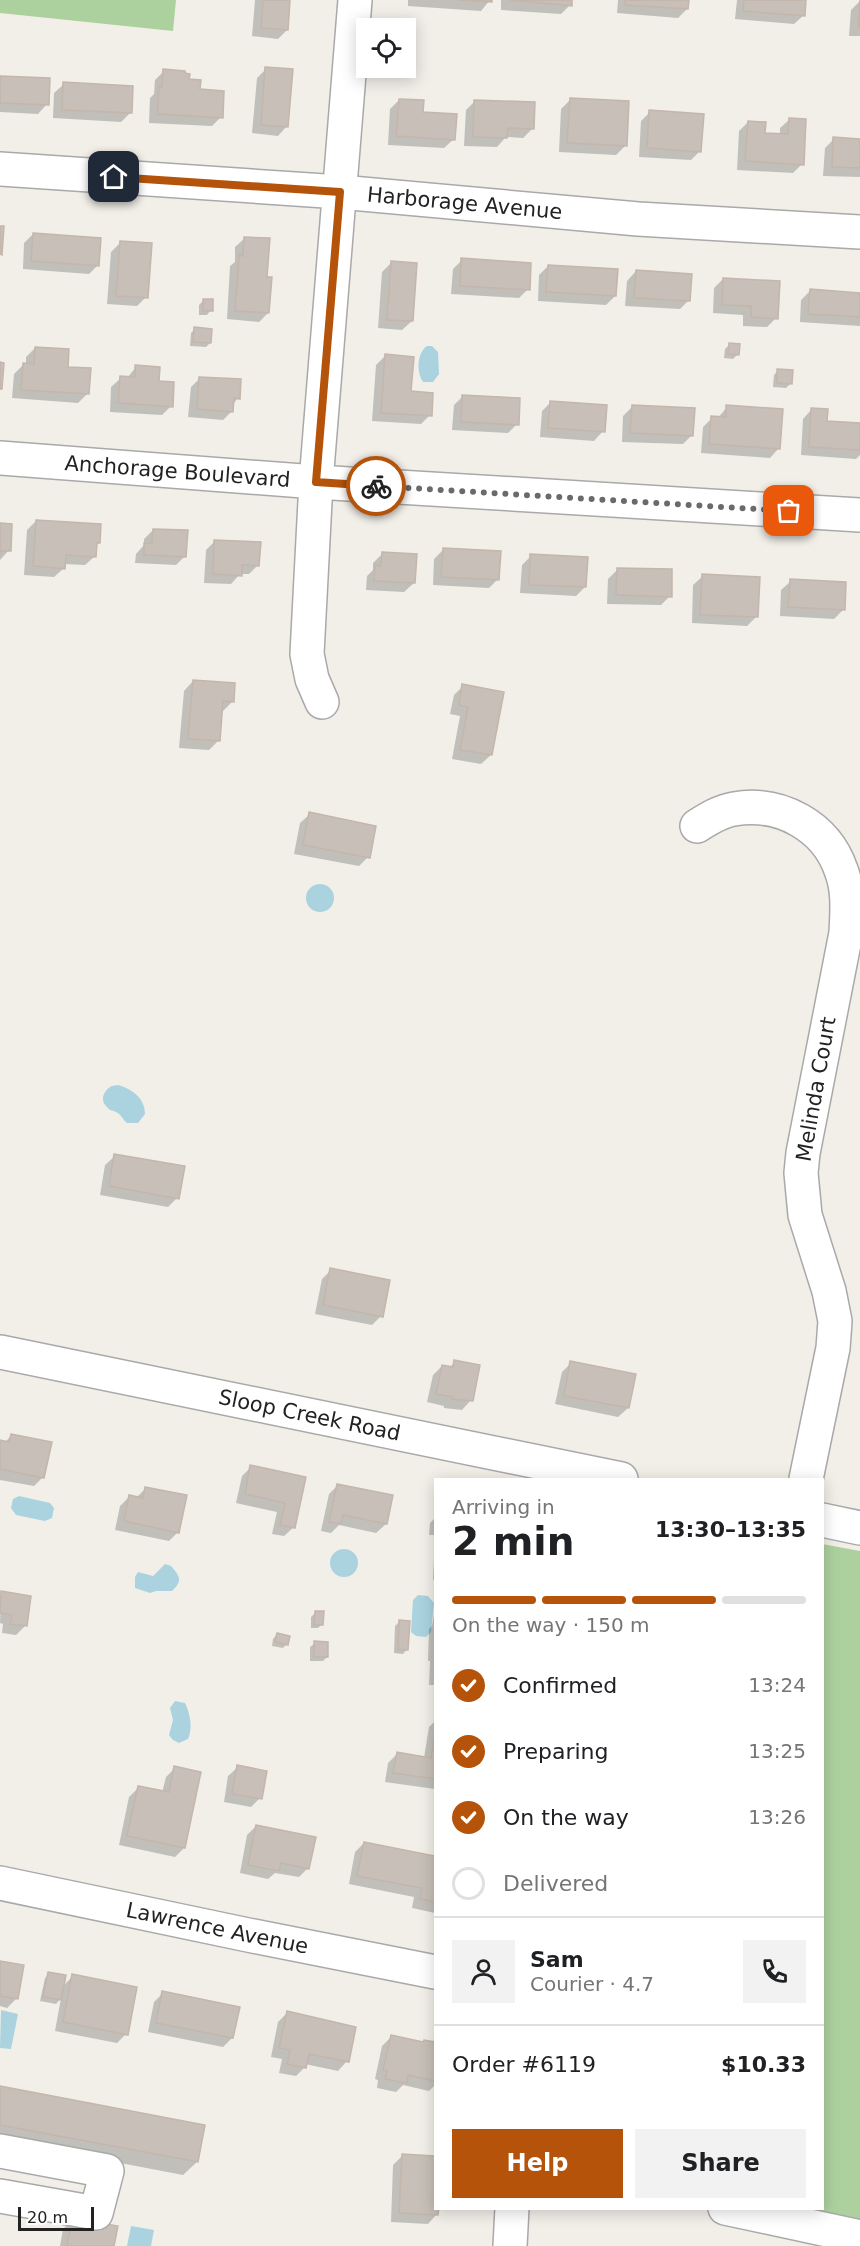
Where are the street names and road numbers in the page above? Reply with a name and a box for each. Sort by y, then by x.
street label: Harborage Avenue [366,183,563,224]
street label: Anchorage Boulevard [64,451,291,492]
street label: Melinda Court [791,1015,841,1163]
street label: Sloop Creek Road [216,1385,403,1446]
street label: Lawrence Avenue [124,1898,310,1959]

